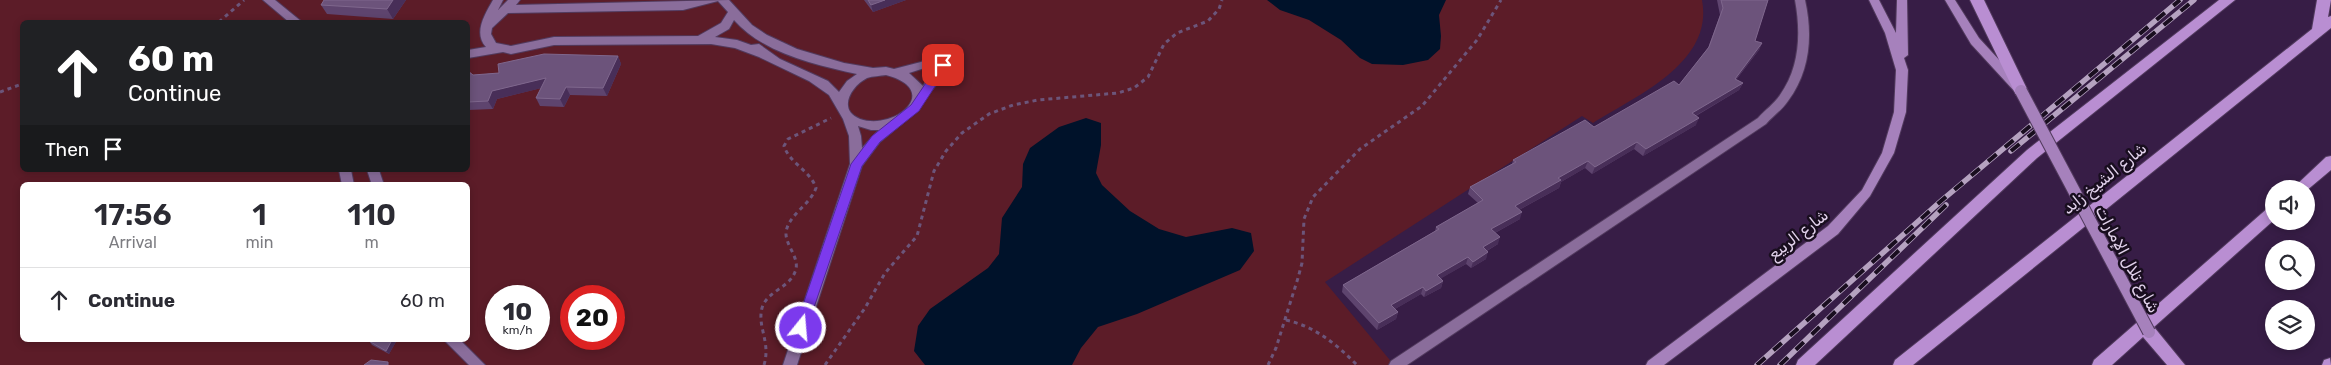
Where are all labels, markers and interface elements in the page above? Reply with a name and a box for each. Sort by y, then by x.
text: 60 m [128,38,214,80]
icon: ahead [45,40,110,105]
pin [922,44,964,86]
icon: arrive [929,51,957,79]
text: Continue [128,80,221,107]
icon: arrive [99,135,127,163]
text: Then [45,138,89,161]
street label: شارع الشيخ زايد [2058,139,2152,220]
map controls [2265,180,2315,350]
button: sound [2265,180,2315,230]
text: 17:56 [94,197,172,233]
text: 1 [252,197,267,233]
text: 110 [347,197,396,233]
street label: شارع تلال الإمارات [2090,202,2164,317]
street label: شارع الربيع [1765,205,1833,265]
text: Arrival [109,233,157,252]
text: min [246,233,273,252]
text: m [365,233,379,252]
button: search [2265,240,2315,290]
speed limit sign: 20 [560,285,625,350]
icon: ahead [45,286,73,314]
text: Continue [88,289,175,312]
text: 60 m [400,289,445,312]
text: 10 [503,297,532,326]
button: layers [2265,300,2315,350]
position arrow [774,301,826,353]
text: km/h [503,323,532,337]

